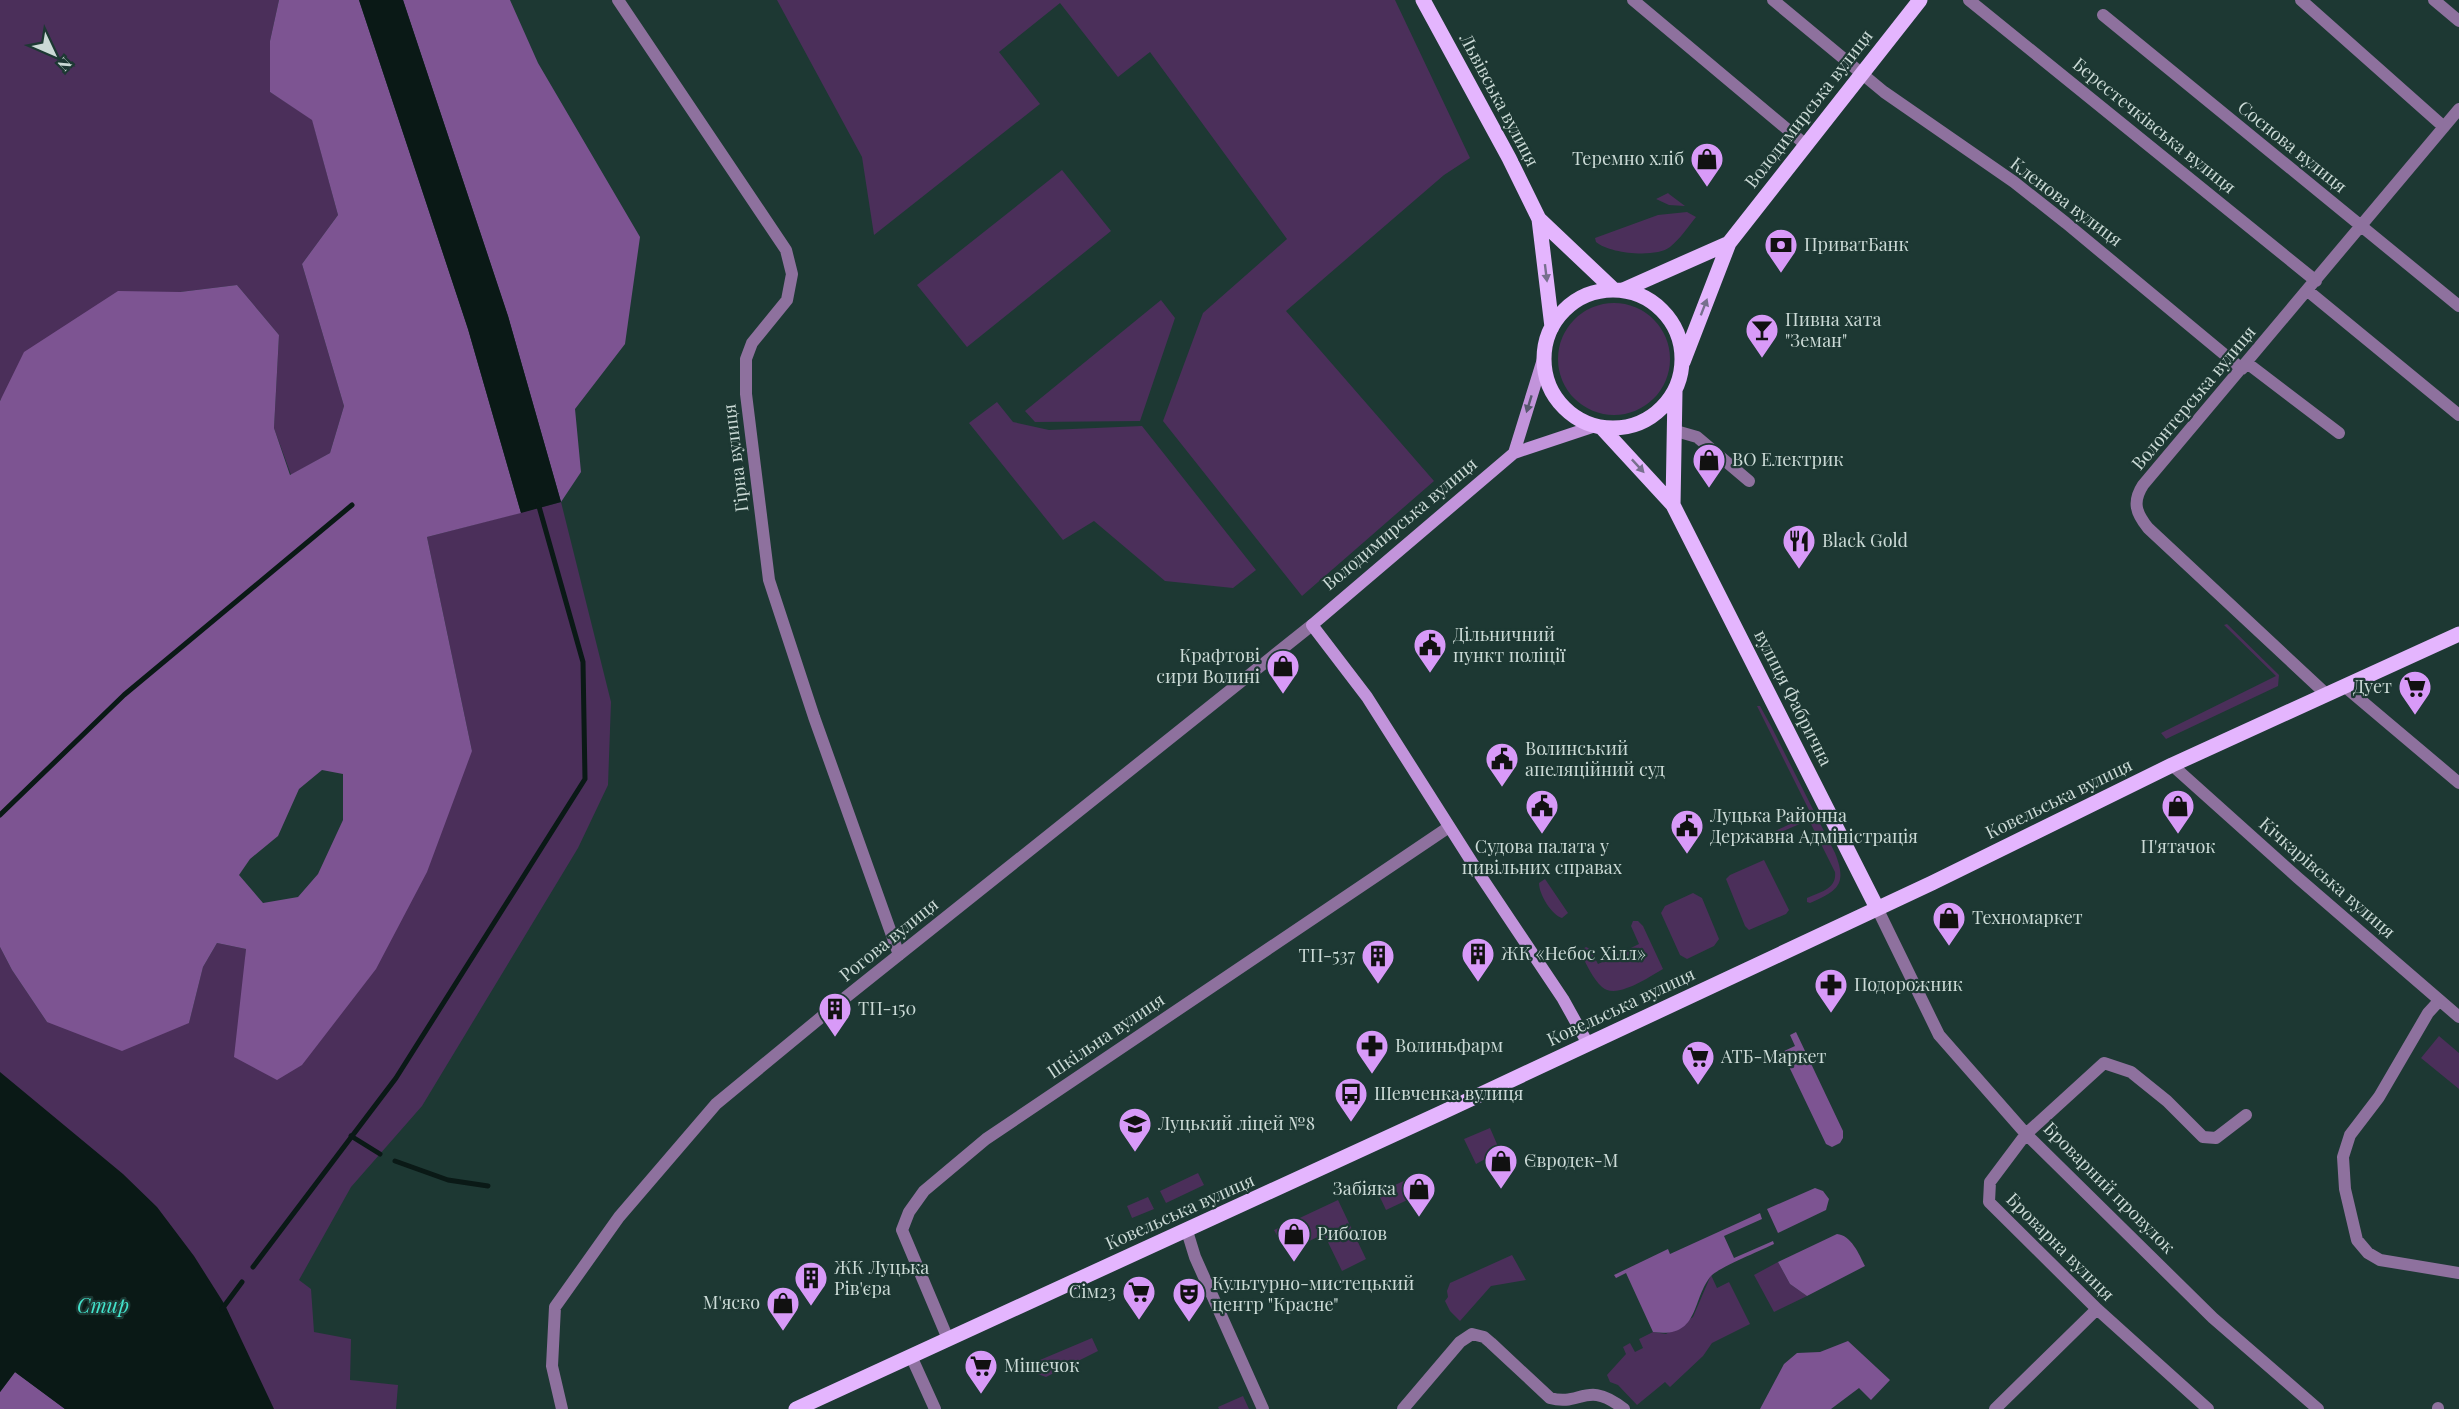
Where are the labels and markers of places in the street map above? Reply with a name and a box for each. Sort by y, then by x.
shop icon: Теремно хліб [1689,141,1725,188]
place label: Теремно хліб [1572,146,1684,170]
bank icon: ПриватБанк [1763,227,1799,274]
place label: ПриватБанк [1804,232,1909,256]
place label: Пивна хата "Земан" [1785,307,1881,352]
bar icon: Пивна хата "Земан" [1744,312,1780,359]
shop icon: ВО Електрик [1691,442,1727,489]
place label: ВО Електрик [1732,447,1844,471]
restaurant icon: Black Gold [1781,523,1817,570]
place label: Black Gold [1822,528,1908,552]
place label: Дільничний пункт поліції [1453,622,1566,667]
public building icon: Дільничний пункт поліції [1412,627,1448,674]
place label: Крафтові сири Волині [1156,643,1260,688]
shop icon: Крафтові сири Волині [1265,648,1301,695]
supermarket icon: Дует [2397,669,2433,716]
place label: Дует [2353,674,2392,698]
place label: Волинський апеляційний суд [1525,736,1666,781]
public building icon: Волинський апеляційний суд [1484,741,1520,788]
public building icon: Судова палата у цивільних справах [1524,788,1560,835]
shop icon: П'ятачок [2160,788,2196,835]
place label: Луцька Районна Державна Адміністрація [1709,803,1918,848]
public building icon: Луцька Районна Державна Адміністрація [1669,808,1705,855]
place label: Судова палата у цивільних справах [1462,834,1623,879]
place label: П'ятачок [2140,834,2216,858]
shop icon: Техномаркет [1931,900,1967,947]
place label: Техномаркет [1972,905,2083,929]
building icon: ЖК «Небос Хілл» [1460,936,1496,983]
building icon: ТП-537 [1360,938,1396,985]
place label: ЖК «Небос Хілл» [1501,941,1646,965]
place label: ТП-537 [1299,943,1356,967]
pharmacy icon: Подорожник [1813,967,1849,1014]
place label: Подорожник [1854,972,1963,996]
building icon: ТП-150 [817,991,853,1038]
place label: ТП-150 [858,996,916,1020]
pharmacy icon: Волиньфарм [1354,1028,1390,1075]
place label: Волиньфарм [1395,1033,1503,1057]
supermarket icon: АТБ-Маркет [1680,1039,1716,1086]
place label: АТБ-Маркет [1720,1044,1827,1068]
bus stop icon: Шевченка вулиця [1333,1076,1369,1123]
place label: Шевченка вулиця [1374,1081,1524,1105]
school or university icon: Луцький ліцей №8 [1117,1106,1153,1153]
place label: Луцький ліцей №8 [1157,1111,1315,1135]
shop icon: Євродек-М [1483,1143,1519,1190]
place label: Євродек-М [1524,1148,1618,1172]
shop icon: Забіяка [1401,1171,1437,1218]
place label: Забіяка [1333,1176,1396,1200]
shop icon: Риболов [1276,1216,1312,1263]
place label: Риболов [1317,1221,1387,1245]
place label: ЖК Луцька Рів'єра [834,1255,929,1300]
building icon: ЖК Луцька Рів'єра [793,1260,829,1307]
place label: Культурно-мистецький центр "Красне" [1212,1271,1414,1316]
supermarket icon: Сім23 [1121,1274,1157,1321]
theatre icon: Культурно-мистецький центр "Красне" [1171,1276,1207,1323]
place label: Сім23 [1069,1279,1116,1303]
shop icon: М'яско [765,1285,801,1332]
place label: М'яско [703,1290,760,1314]
supermarket icon: Мішечок [963,1348,999,1395]
place label: Мішечок [1004,1353,1080,1377]

